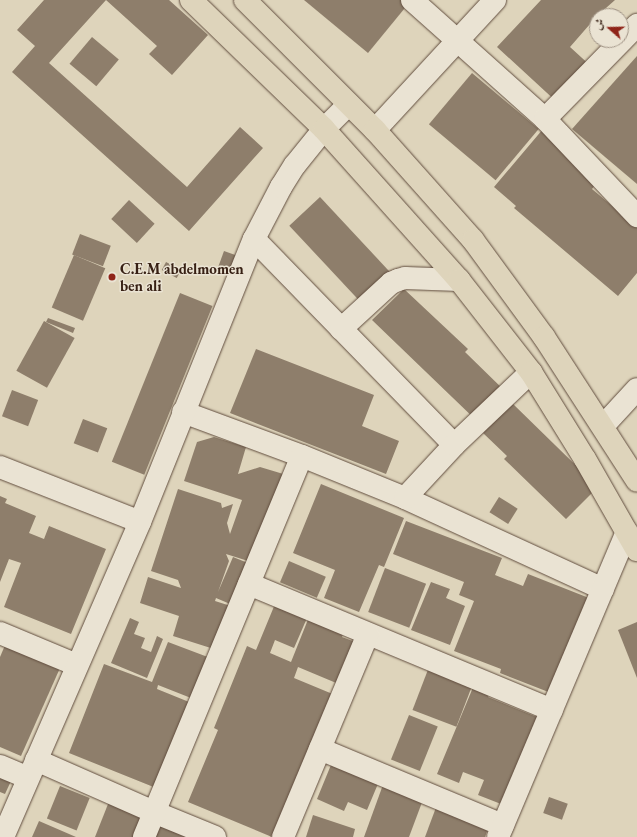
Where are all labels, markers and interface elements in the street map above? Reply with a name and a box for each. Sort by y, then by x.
north arrow [589,8,629,48]
text: ش [590,17,607,32]
place label: C.E.M abdelmomen ben ali [120,259,244,294]
marker: C.E.M abdelmomen ben ali [107,272,117,282]

